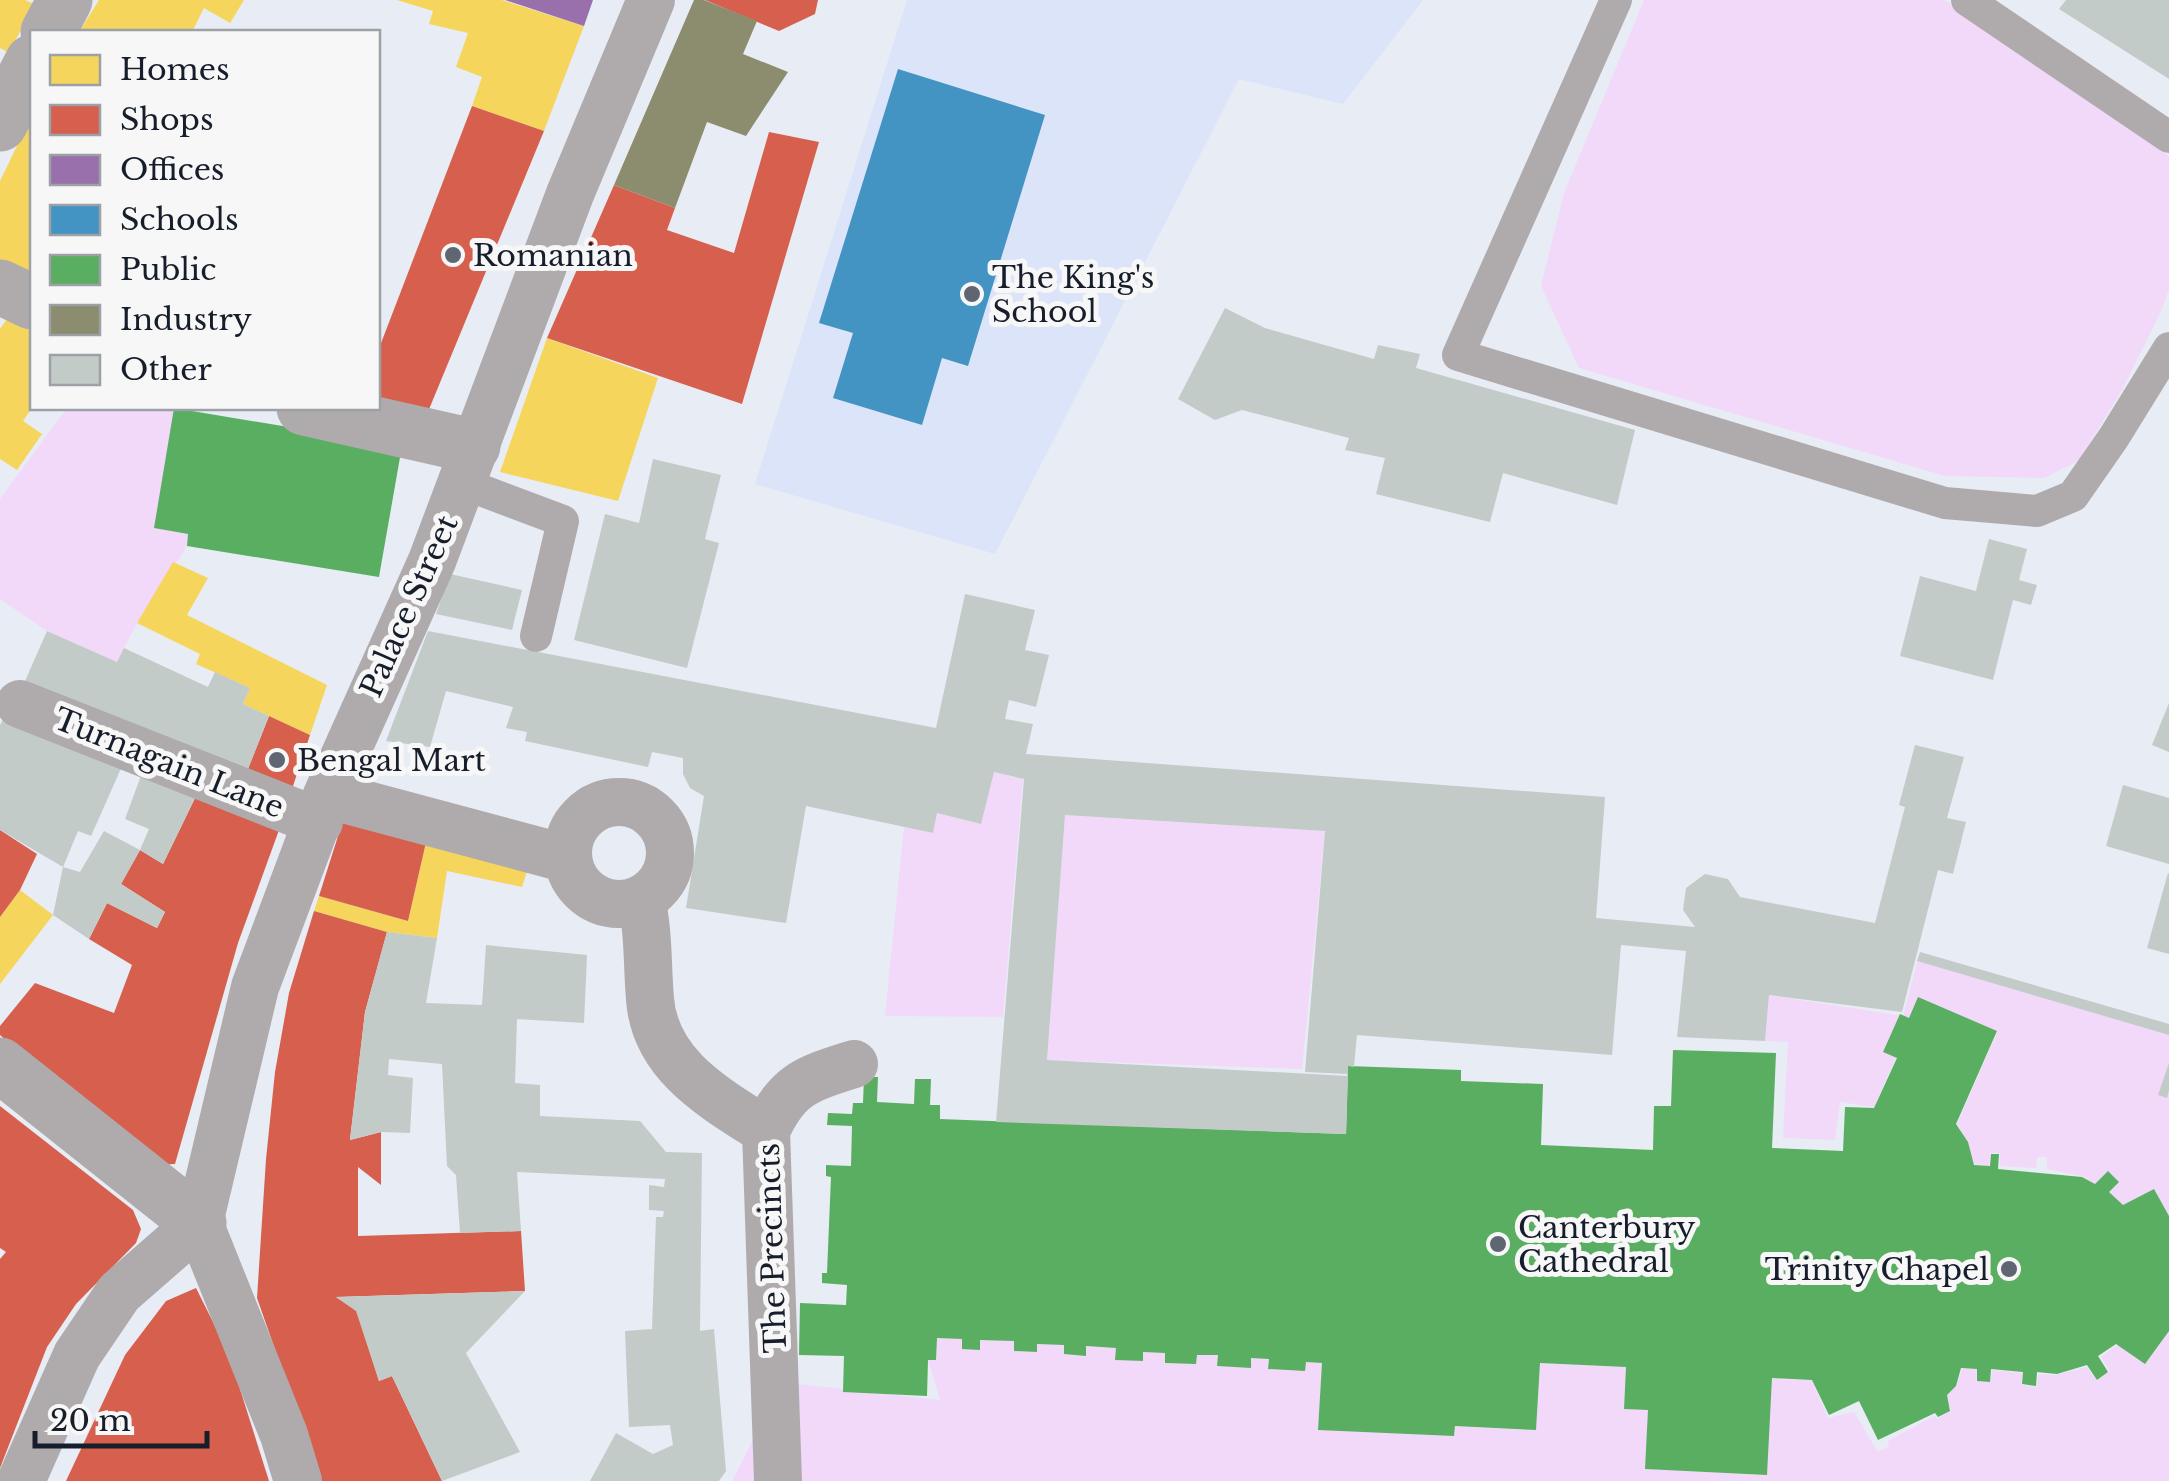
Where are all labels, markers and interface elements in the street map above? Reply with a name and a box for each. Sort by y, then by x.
legend [30,30,380,410]
text: Homes [120,51,230,88]
text: Shops [120,101,214,138]
text: Offices [120,151,224,188]
text: Schools [120,201,239,238]
place label: Romanian [473,237,633,274]
marker: Romanian [442,244,464,266]
text: Public [120,251,216,288]
place label: The King's School [992,259,1154,330]
marker: The King's School [961,283,983,305]
text: Industry [120,301,252,338]
text: Other [120,351,213,388]
street label: Palace Street [352,509,466,703]
street label: Turnagain Lane [49,700,289,826]
place label: Bengal Mart [297,742,486,779]
marker: Bengal Mart [266,749,288,771]
street label: The Precincts [750,1142,794,1354]
place label: Canterbury Cathedral [1518,1209,1695,1280]
marker: Canterbury Cathedral [1487,1233,1509,1255]
place label: Trinity Chapel [1765,1251,1989,1288]
marker: Trinity Chapel [1998,1258,2020,1280]
scale bar [35,1386,208,1448]
text: 20 m [50,1402,131,1439]

